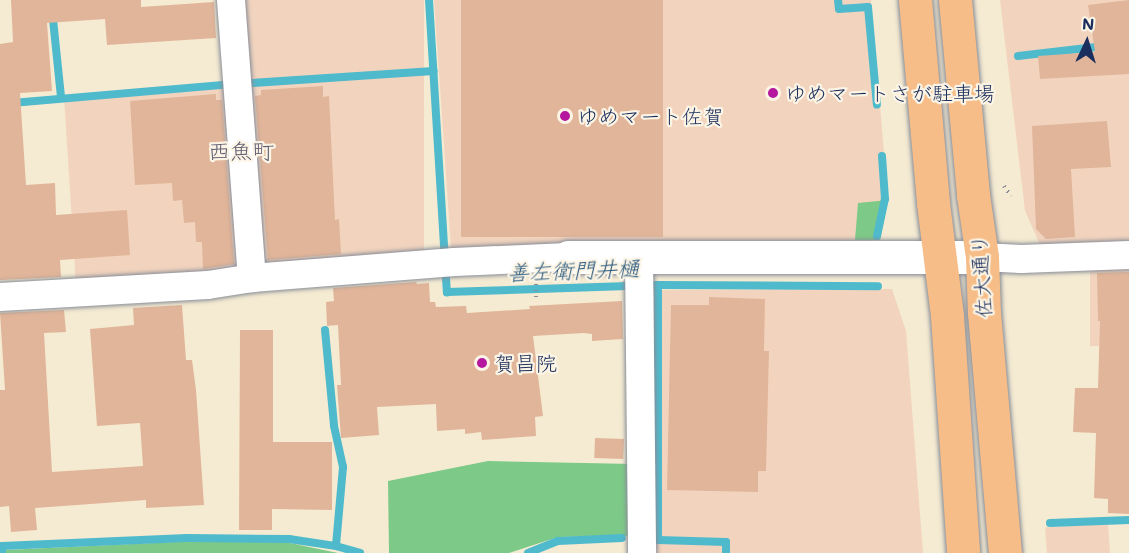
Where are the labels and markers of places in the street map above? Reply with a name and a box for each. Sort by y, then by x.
place label: ゆめマートさが駐車場 [785,80,995,106]
marker: ゆめマートさが駐車場 [766,86,780,100]
place label: ゆめマート佐賀 [577,103,724,129]
marker: ゆめマート佐賀 [558,109,572,123]
place label: 賀昌院 [494,350,557,376]
marker: 賀昌院 [475,356,489,370]

